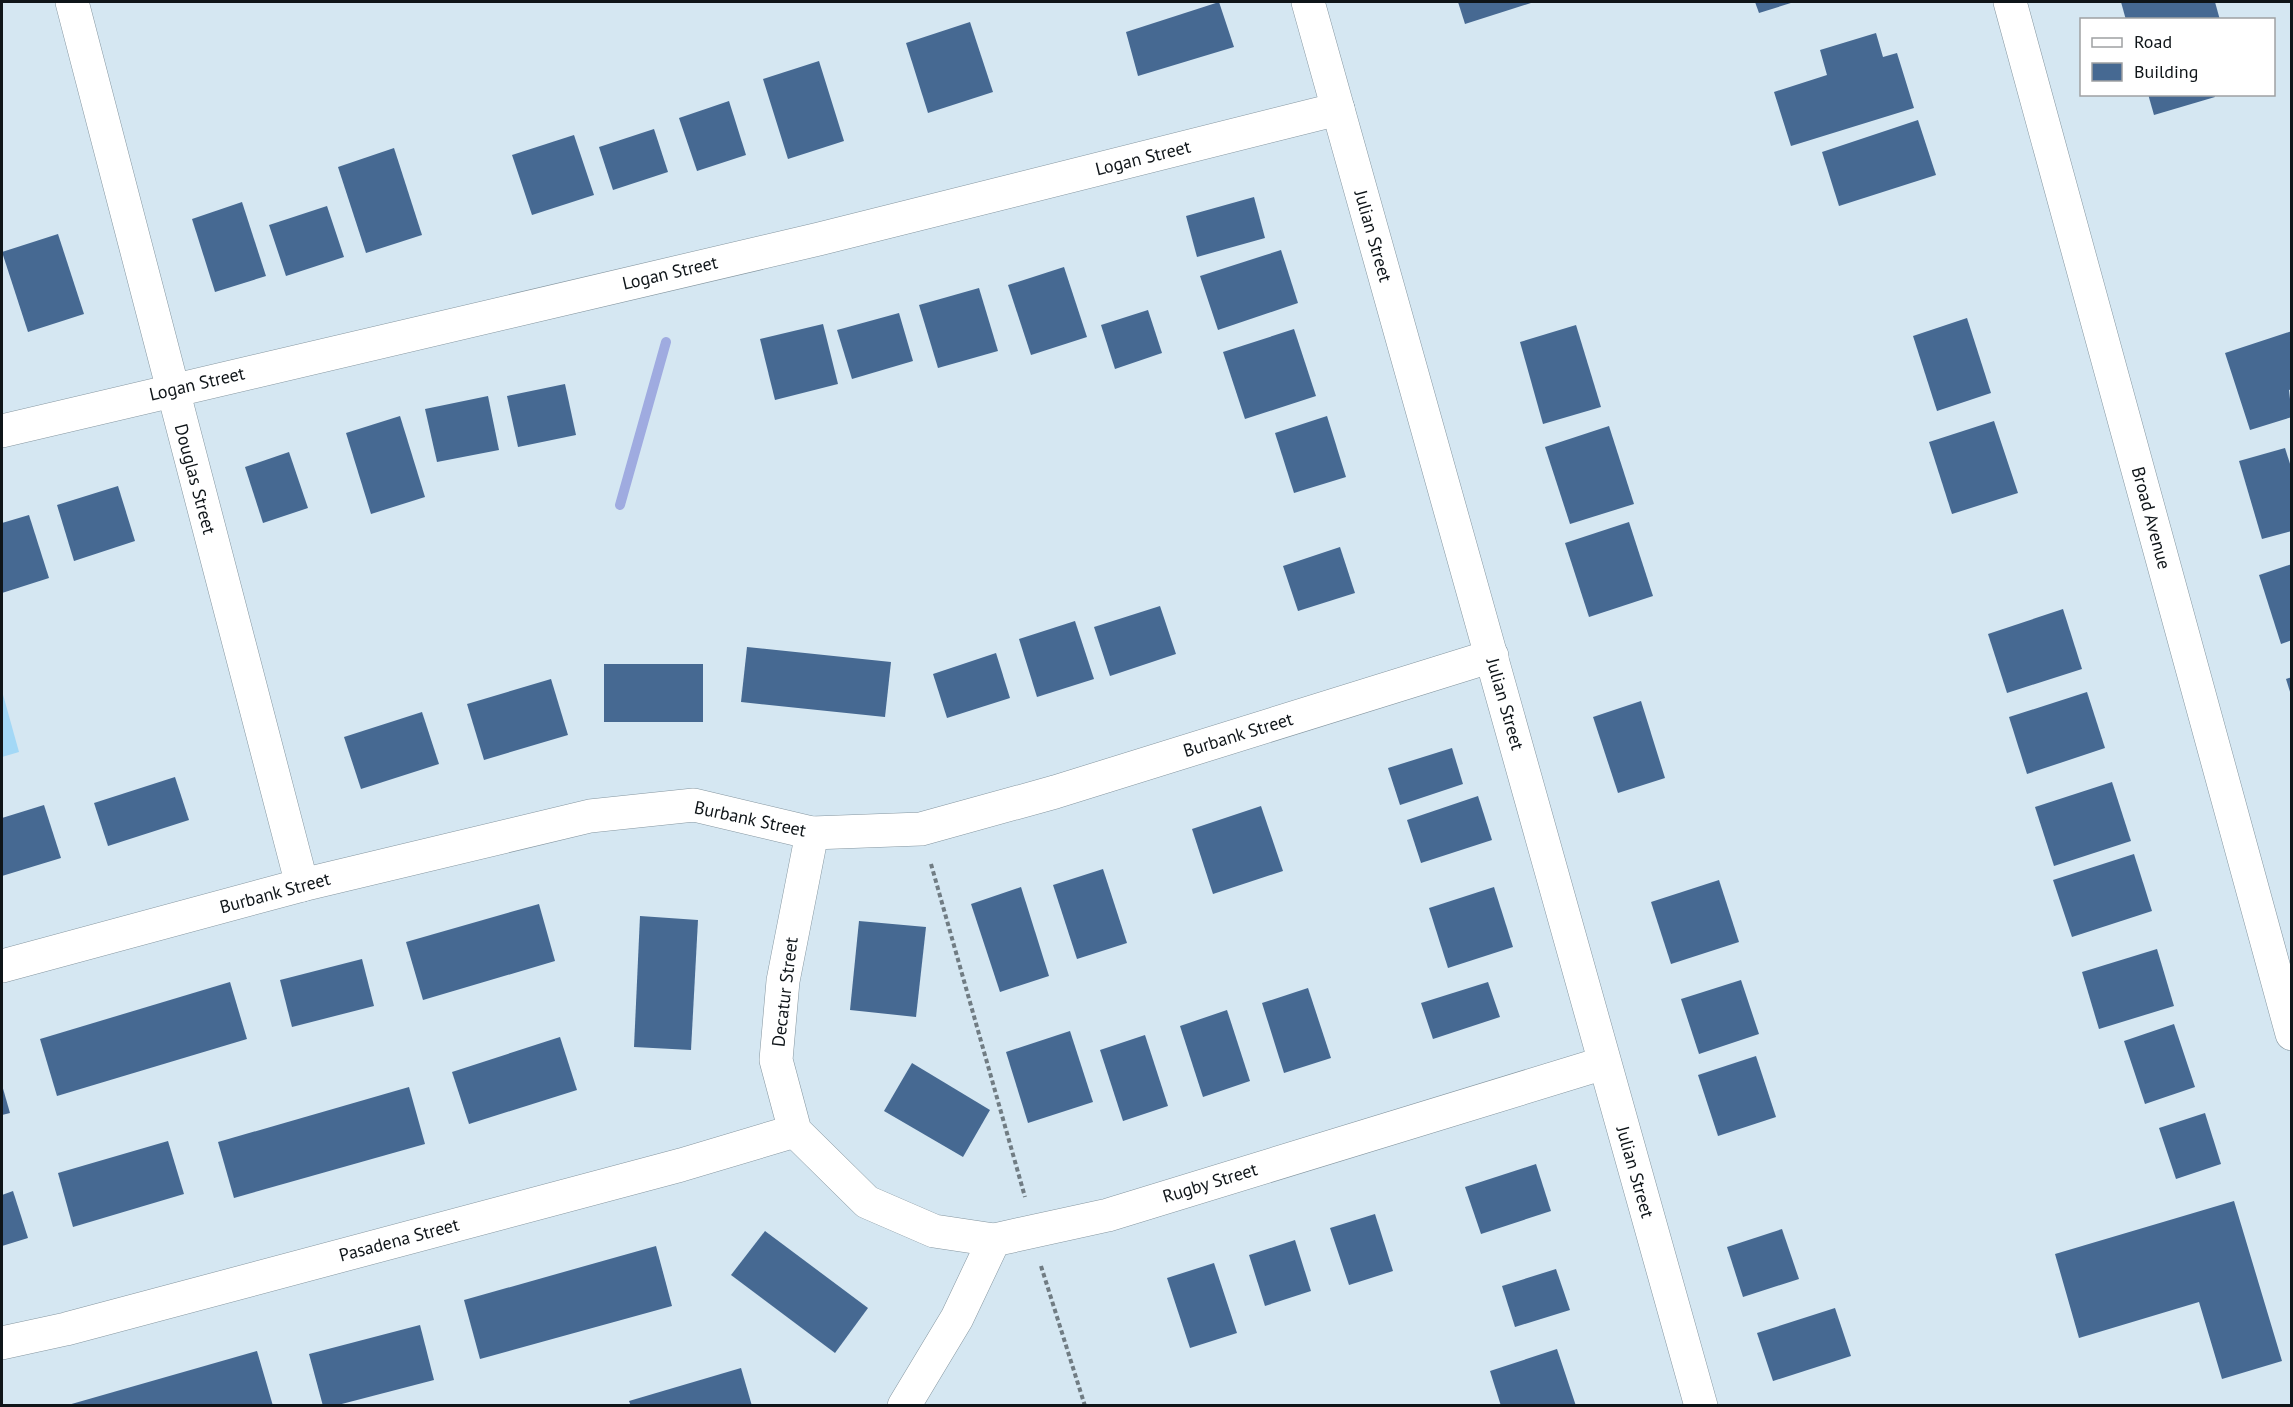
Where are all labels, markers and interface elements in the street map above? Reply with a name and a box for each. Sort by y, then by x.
legend [2080,18,2275,96]
text: Road [2134,30,2172,53]
text: Building [2134,60,2198,83]
street label: Logan Street [1093,135,1193,180]
street label: Julian Street [1349,186,1398,284]
street label: Logan Street [620,250,720,295]
street label: Logan Street [147,361,247,406]
street label: Douglas Street [170,421,221,537]
street label: Broad Avenue [2127,464,2176,572]
street label: Julian Street [1481,654,1530,752]
street label: Burbank Street [1180,707,1296,762]
street label: Burbank Street [692,795,808,842]
street label: Burbank Street [217,867,333,918]
street label: Decatur Street [766,936,803,1048]
street label: Julian Street [1611,1122,1660,1220]
street label: Rugby Street [1160,1157,1260,1208]
street label: Pasadena Street [336,1212,461,1267]

